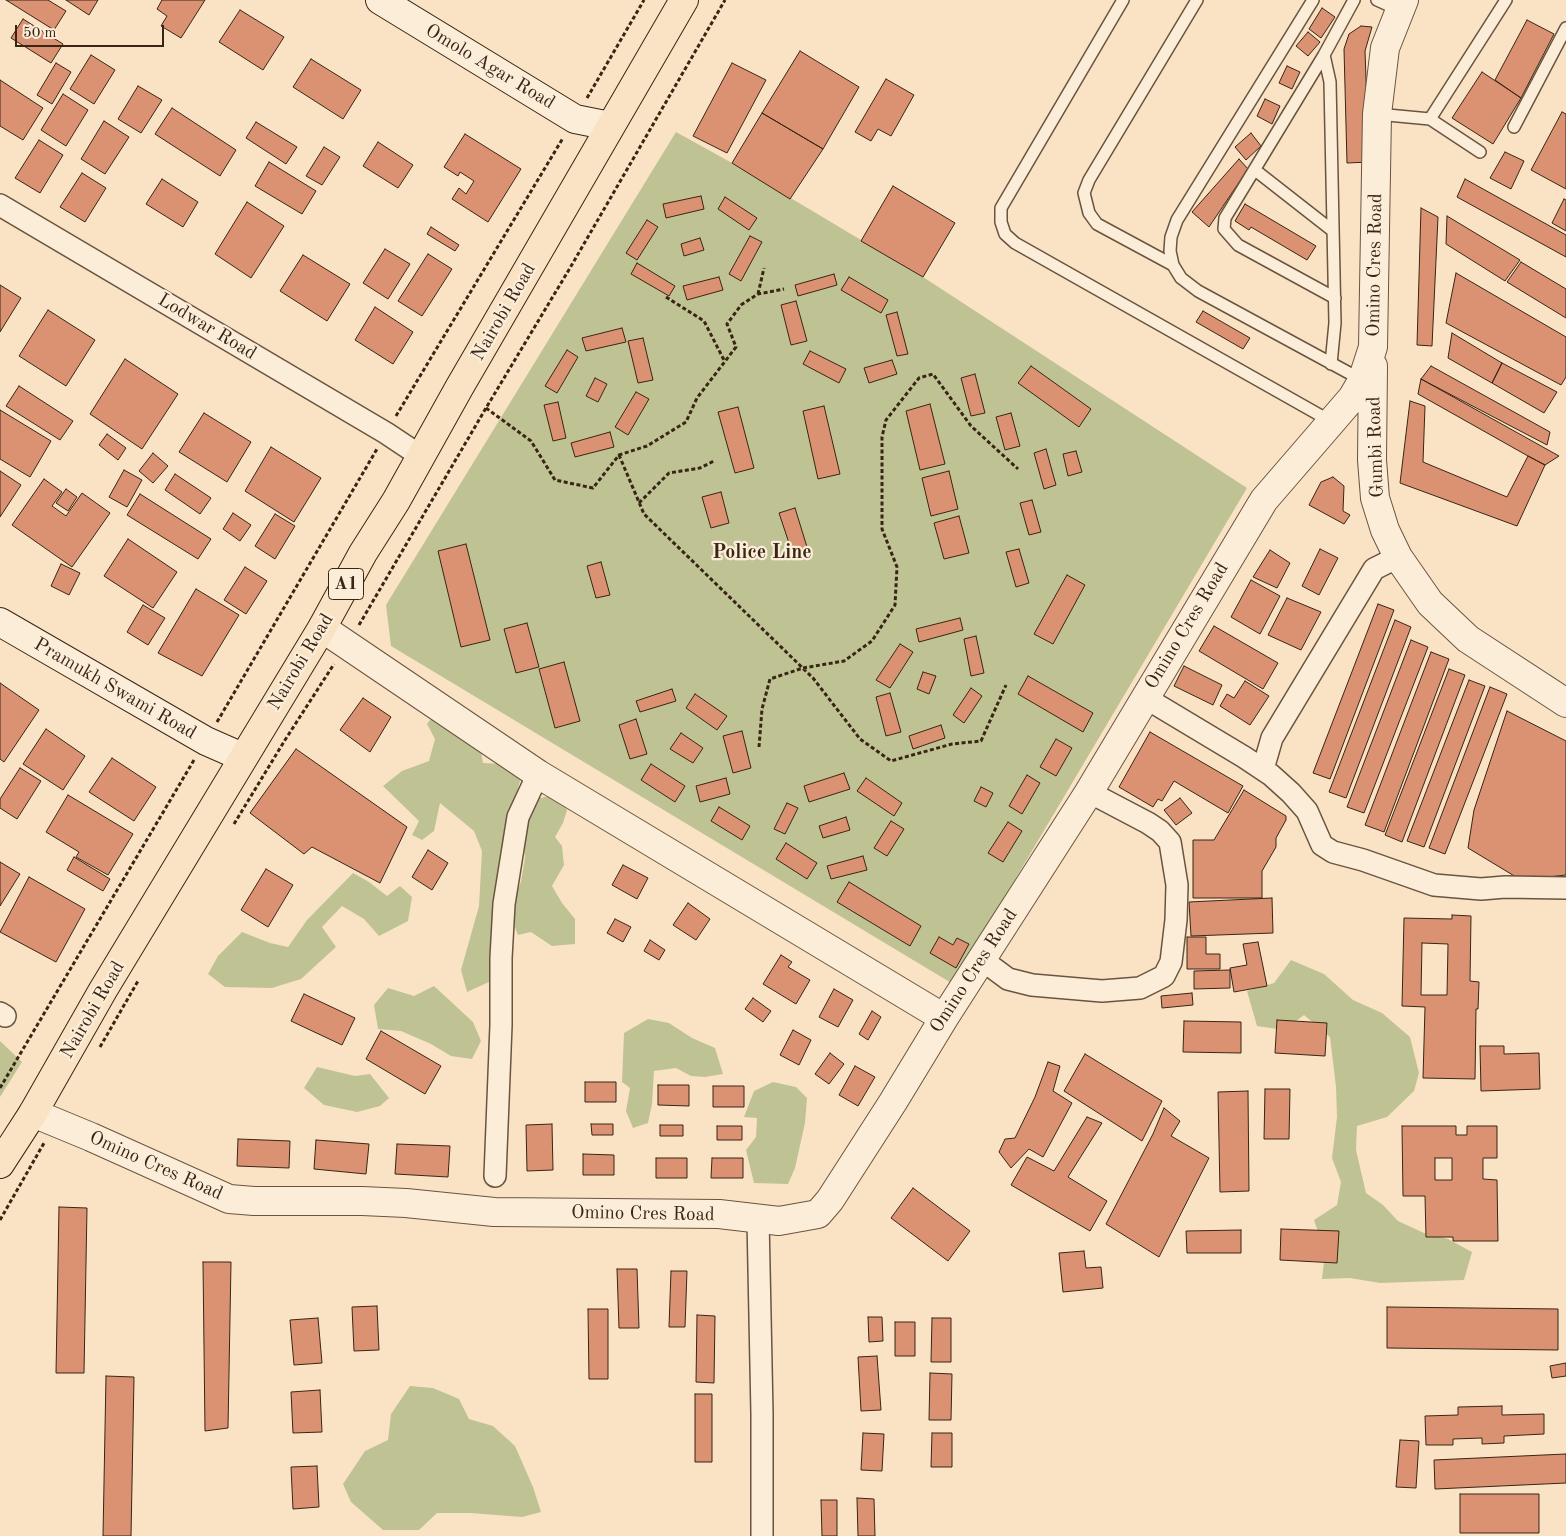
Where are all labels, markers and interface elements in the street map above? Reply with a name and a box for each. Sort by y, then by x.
scale bar [18,15,166,47]
street label: Omolo Agar Road [421,19,559,115]
text: 50 m [23,26,57,41]
street label: Omino Cres Road [1362,193,1388,337]
street label: Nairobi Road [467,259,541,365]
street label: Lodwar Road [154,289,260,365]
street label: Gumbi Road [1363,396,1389,498]
district label: Police Line [712,541,812,565]
street label: Omino Cres Road [1140,559,1234,693]
road number: A1 [328,568,364,600]
street label: Nairobi Road [263,609,339,715]
street label: Pramukh Swami Road [30,633,200,745]
street label: Omino Cres Road [925,905,1023,1037]
street label: Nairobi Road [56,957,130,1063]
street label: Omino Cres Road [86,1126,226,1206]
street label: Omino Cres Road [571,1201,715,1227]

